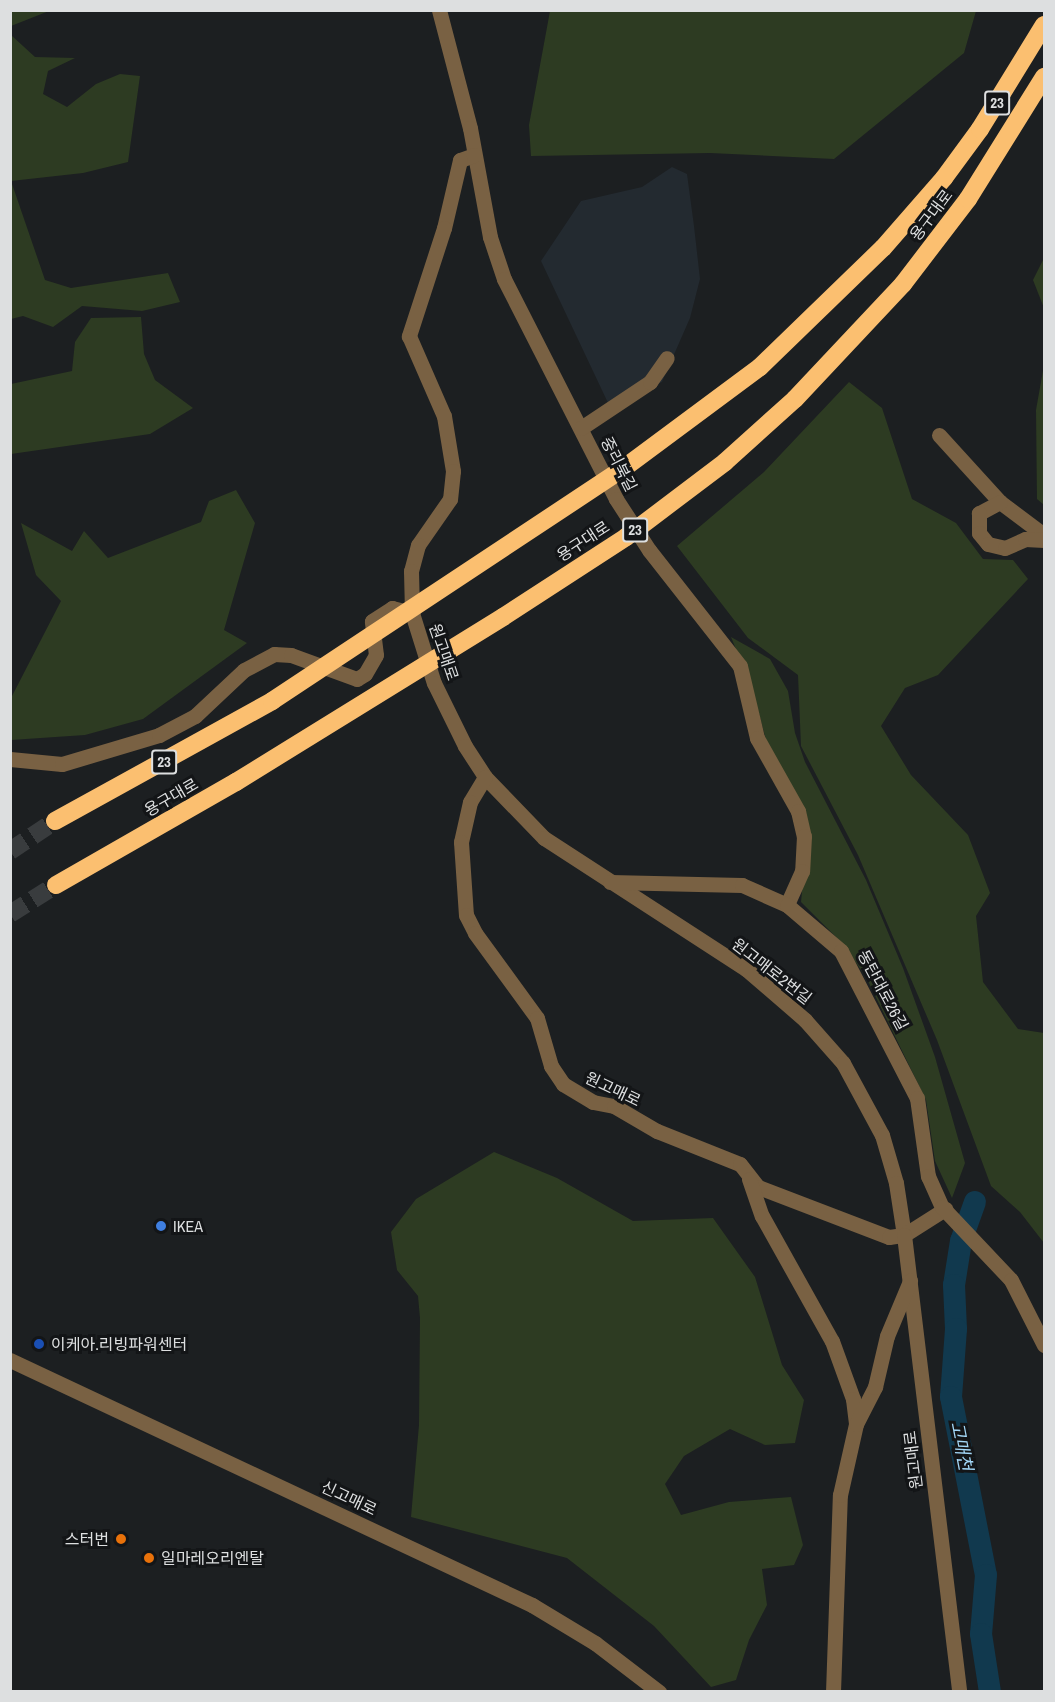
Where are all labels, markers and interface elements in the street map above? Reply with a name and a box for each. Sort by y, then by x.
road number: 23 [984,91,1010,115]
street label: 용구대로 [906,186,956,244]
street label: 중리북길 [597,433,641,495]
street label: 용구대로 [553,517,613,565]
road number: 23 [622,518,648,542]
street label: 원고매로 [425,621,463,683]
road number: 23 [150,750,178,774]
street label: 용구대로 [141,774,201,820]
street label: 원고매로2번길 [728,934,816,1008]
street label: 동탄대로26길 [854,947,912,1033]
street label: 원고매로 [582,1068,644,1110]
place label: IKEA [173,1216,203,1236]
marker: IKEA [154,1219,168,1233]
place label: 이케아.리빙파워센터 [51,1334,187,1354]
marker: 이케아.리빙파워센터 [32,1337,46,1351]
water label: 고매천 [946,1420,976,1472]
street label: 원고매로 [900,1430,926,1490]
street label: 신고매로 [318,1477,380,1519]
place label: 스터번 [65,1529,109,1549]
marker: 스터번 [114,1532,128,1546]
place label: 일마레오리엔탈 [161,1548,264,1568]
marker: 일마레오리엔탈 [142,1551,156,1565]

